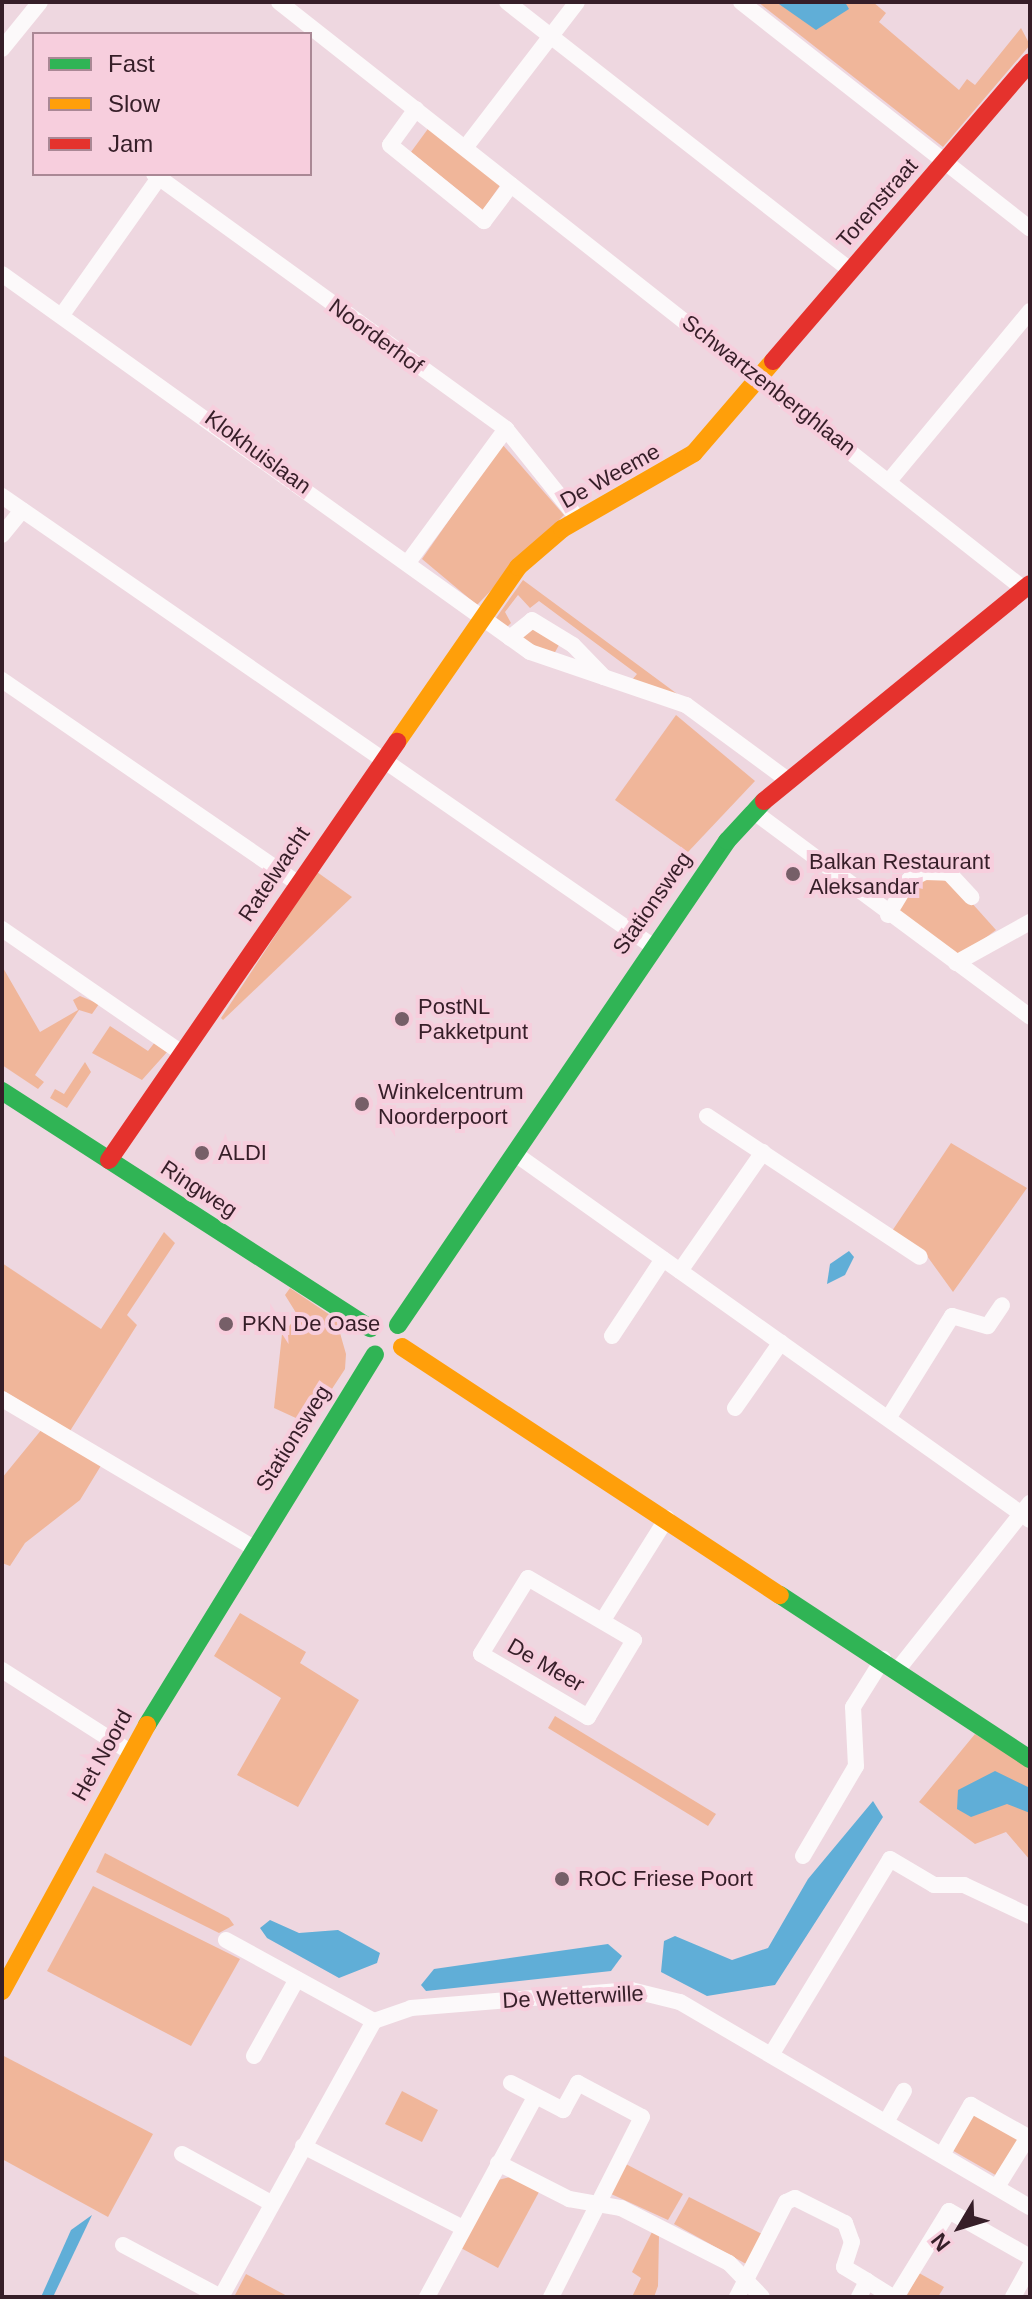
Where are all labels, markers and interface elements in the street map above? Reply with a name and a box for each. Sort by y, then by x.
legend [32,32,312,176]
text: Fast [108,50,155,77]
text: Slow [108,90,160,117]
text: Jam [108,130,153,157]
street label: Torenstraat [831,153,923,253]
street label: Noorderhof [324,293,428,379]
street label: Schwartzenberghlaan [677,309,861,461]
street label: Klokhuislaan [200,405,316,499]
street label: De Weeme [556,438,664,514]
street label: Ratelwacht [233,822,315,926]
street label: Stationsweg [607,846,697,960]
place label: Balkan Restaurant Aleksandar [809,848,990,900]
marker: Balkan Restaurant Aleksandar [784,865,802,883]
place label: PostNL Pakketpunt [418,993,528,1044]
marker: PostNL Pakketpunt [393,1010,411,1028]
place label: Winkelcentrum Noorderpoort [378,1078,523,1130]
marker: Winkelcentrum Noorderpoort [353,1095,371,1113]
place label: ALDI [218,1140,267,1166]
marker: ALDI [193,1144,211,1162]
street label: Ringweg [156,1155,242,1223]
place label: PKN De Oase [242,1311,380,1337]
marker: PKN De Oase [217,1315,235,1333]
street label: Stationsweg [250,1380,336,1496]
street label: De Meer [503,1632,589,1698]
street label: Het Noord [66,1705,138,1805]
place label: ROC Friese Poort [578,1866,753,1892]
marker: ROC Friese Poort [553,1870,571,1888]
street label: De Wetterwille [502,1980,644,2014]
north arrow [920,2187,1000,2267]
text: N [926,2228,955,2256]

